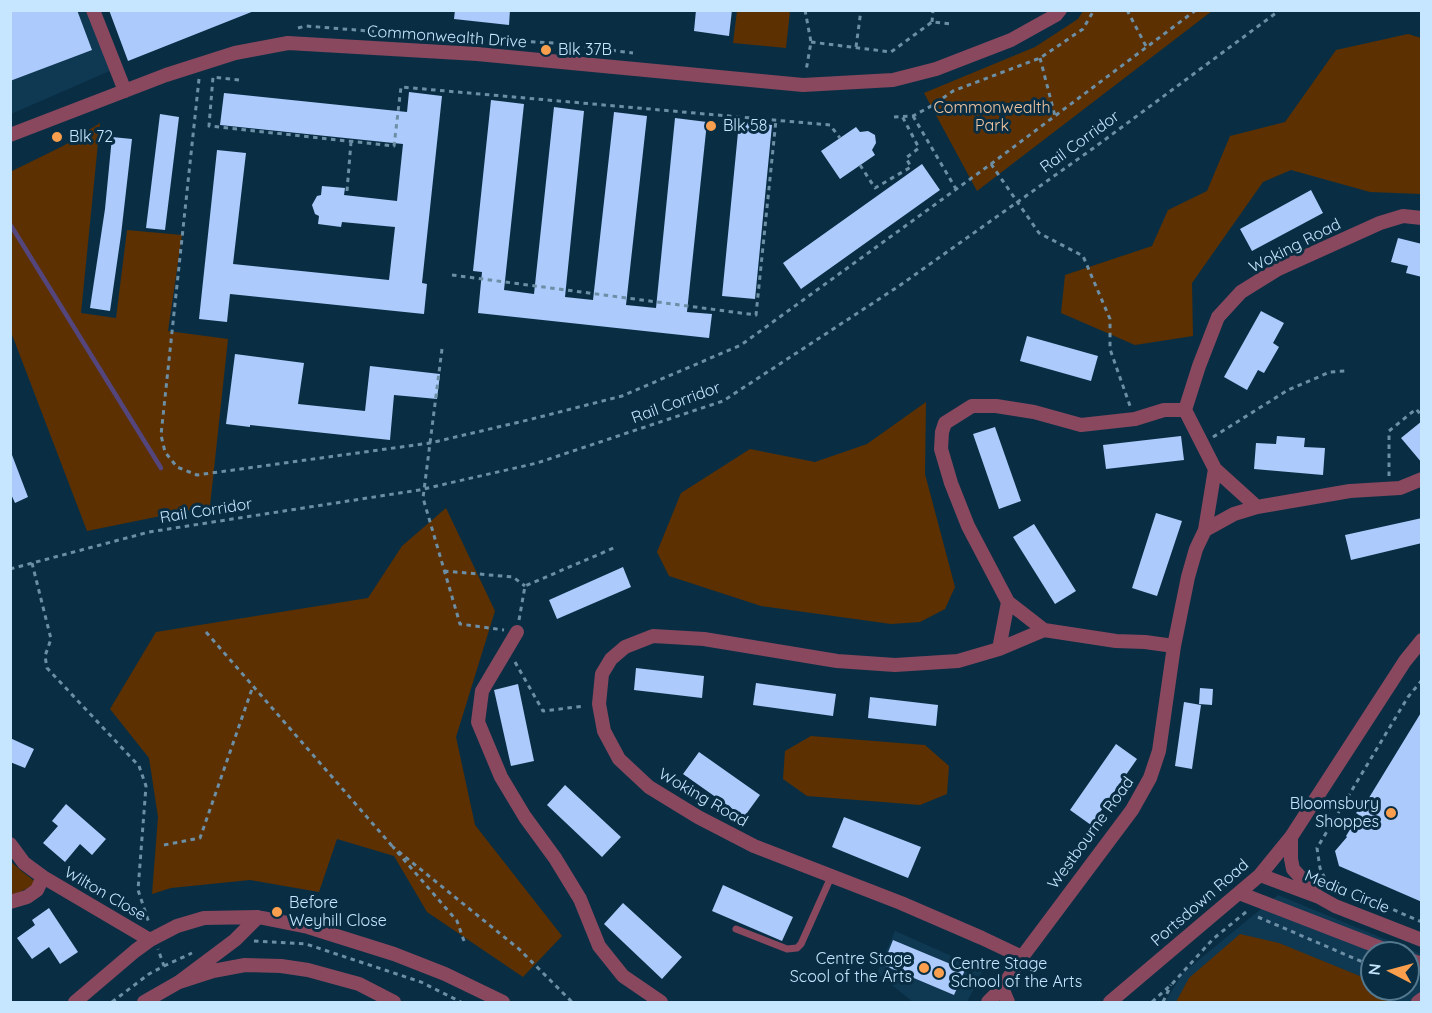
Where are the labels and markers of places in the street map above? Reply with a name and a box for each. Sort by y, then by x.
place label: Blk 37B [558,40,612,60]
marker: Blk 37B [539,43,553,57]
place label: Blk 58 [723,116,767,136]
marker: Blk 58 [704,119,718,133]
place label: Blk 72 [69,127,113,147]
marker: Blk 72 [50,130,64,144]
place label: Bloomsbury Shoppes [1290,794,1379,832]
marker: Bloomsbury Shoppes [1384,806,1398,820]
place label: Before Weyhill Close [289,893,387,931]
marker: Before Weyhill Close [270,905,284,919]
place label: Centre Stage Scool of the Arts [790,949,912,987]
place label: Centre Stage School of the Arts [951,954,1082,992]
marker: Centre Stage Scool of the Arts [917,961,931,975]
marker: Centre Stage School of the Arts [932,966,946,980]

